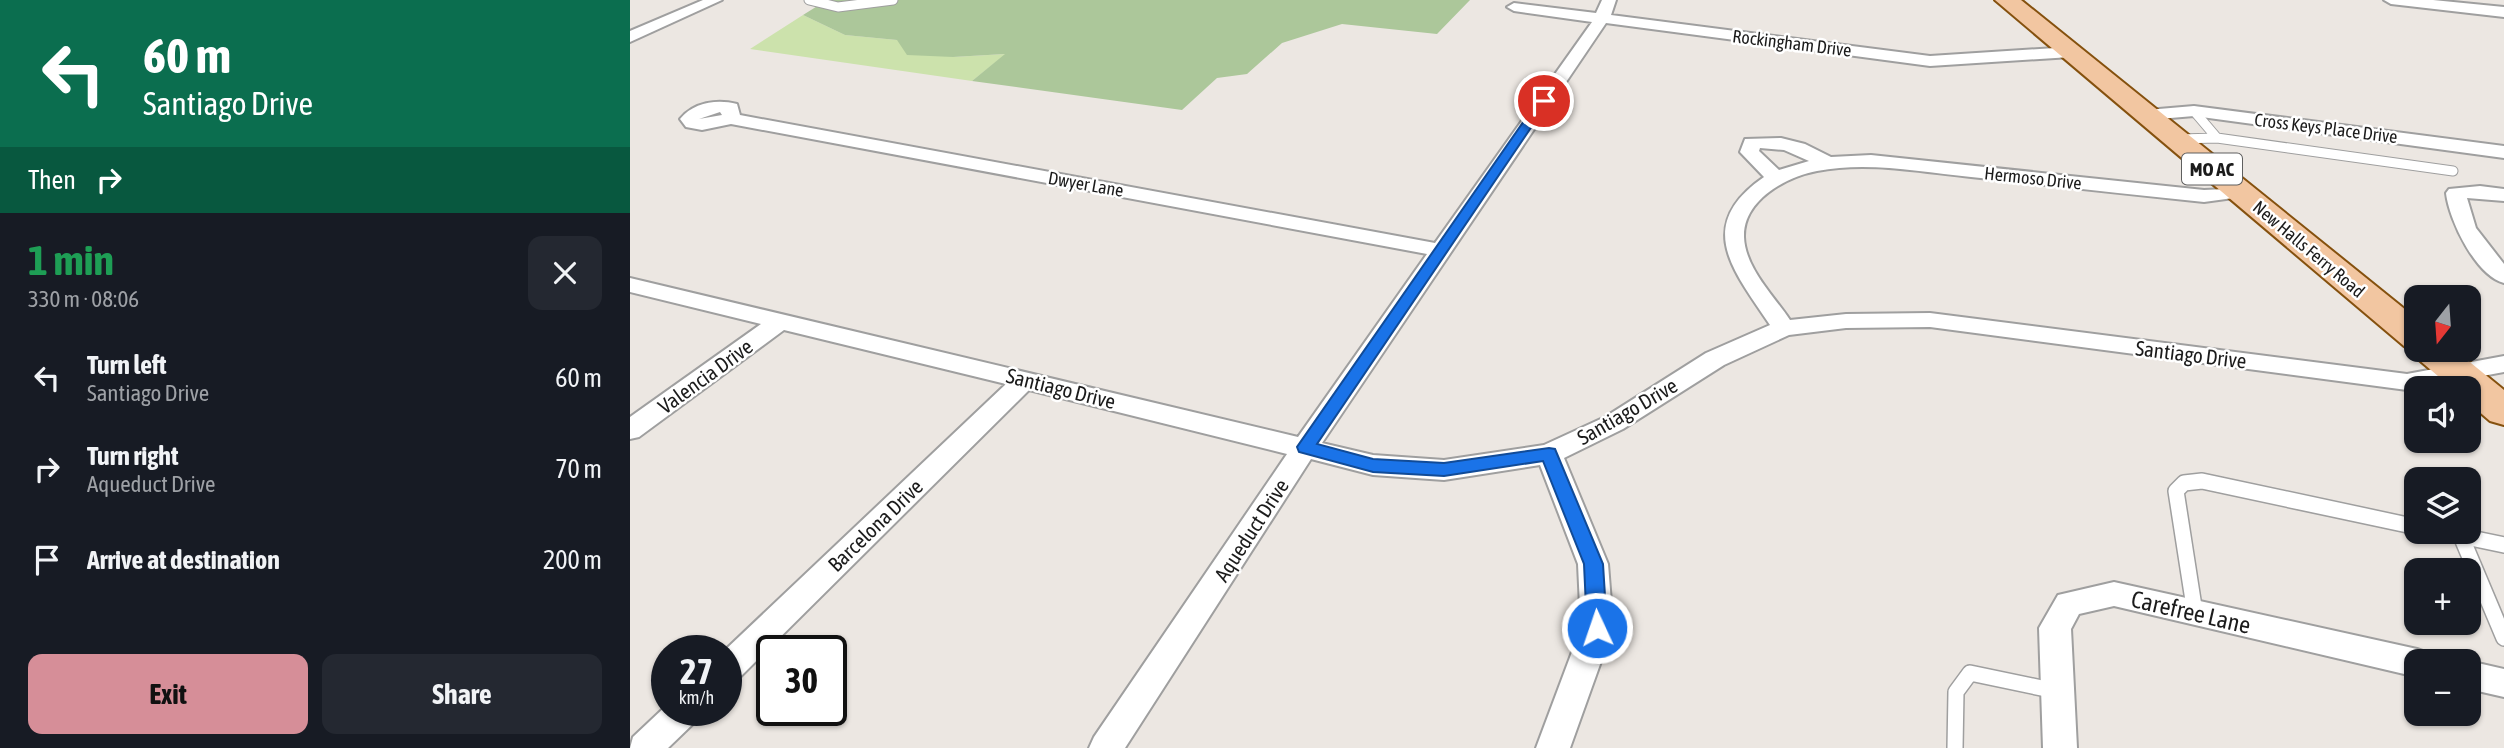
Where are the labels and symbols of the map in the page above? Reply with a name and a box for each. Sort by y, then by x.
street label: Rockingham Drive [1731,25,1853,61]
pin [1514,71,1574,131]
street label: Cross Keys Place Drive [2253,109,2399,147]
road number: MO AC [2182,154,2242,184]
street label: Hermoso Drive [1983,162,2083,194]
street label: Dwyer Lane [1047,167,1125,201]
street label: New Halls Ferry Road [2249,196,2369,302]
north arrow [2404,285,2482,362]
street label: Valencia Drive [653,334,757,418]
street label: Santiago Drive [2134,335,2248,373]
street label: Santiago Drive [1004,363,1118,413]
street label: Santiago Drive [1573,373,1681,449]
street label: Barcelona Drive [823,474,927,576]
street label: Aqueduct Drive [1209,474,1293,586]
street label: Carefree Lane [2129,585,2253,639]
position arrow [1560,591,1634,665]
speed limit sign: 30 [756,635,847,726]

